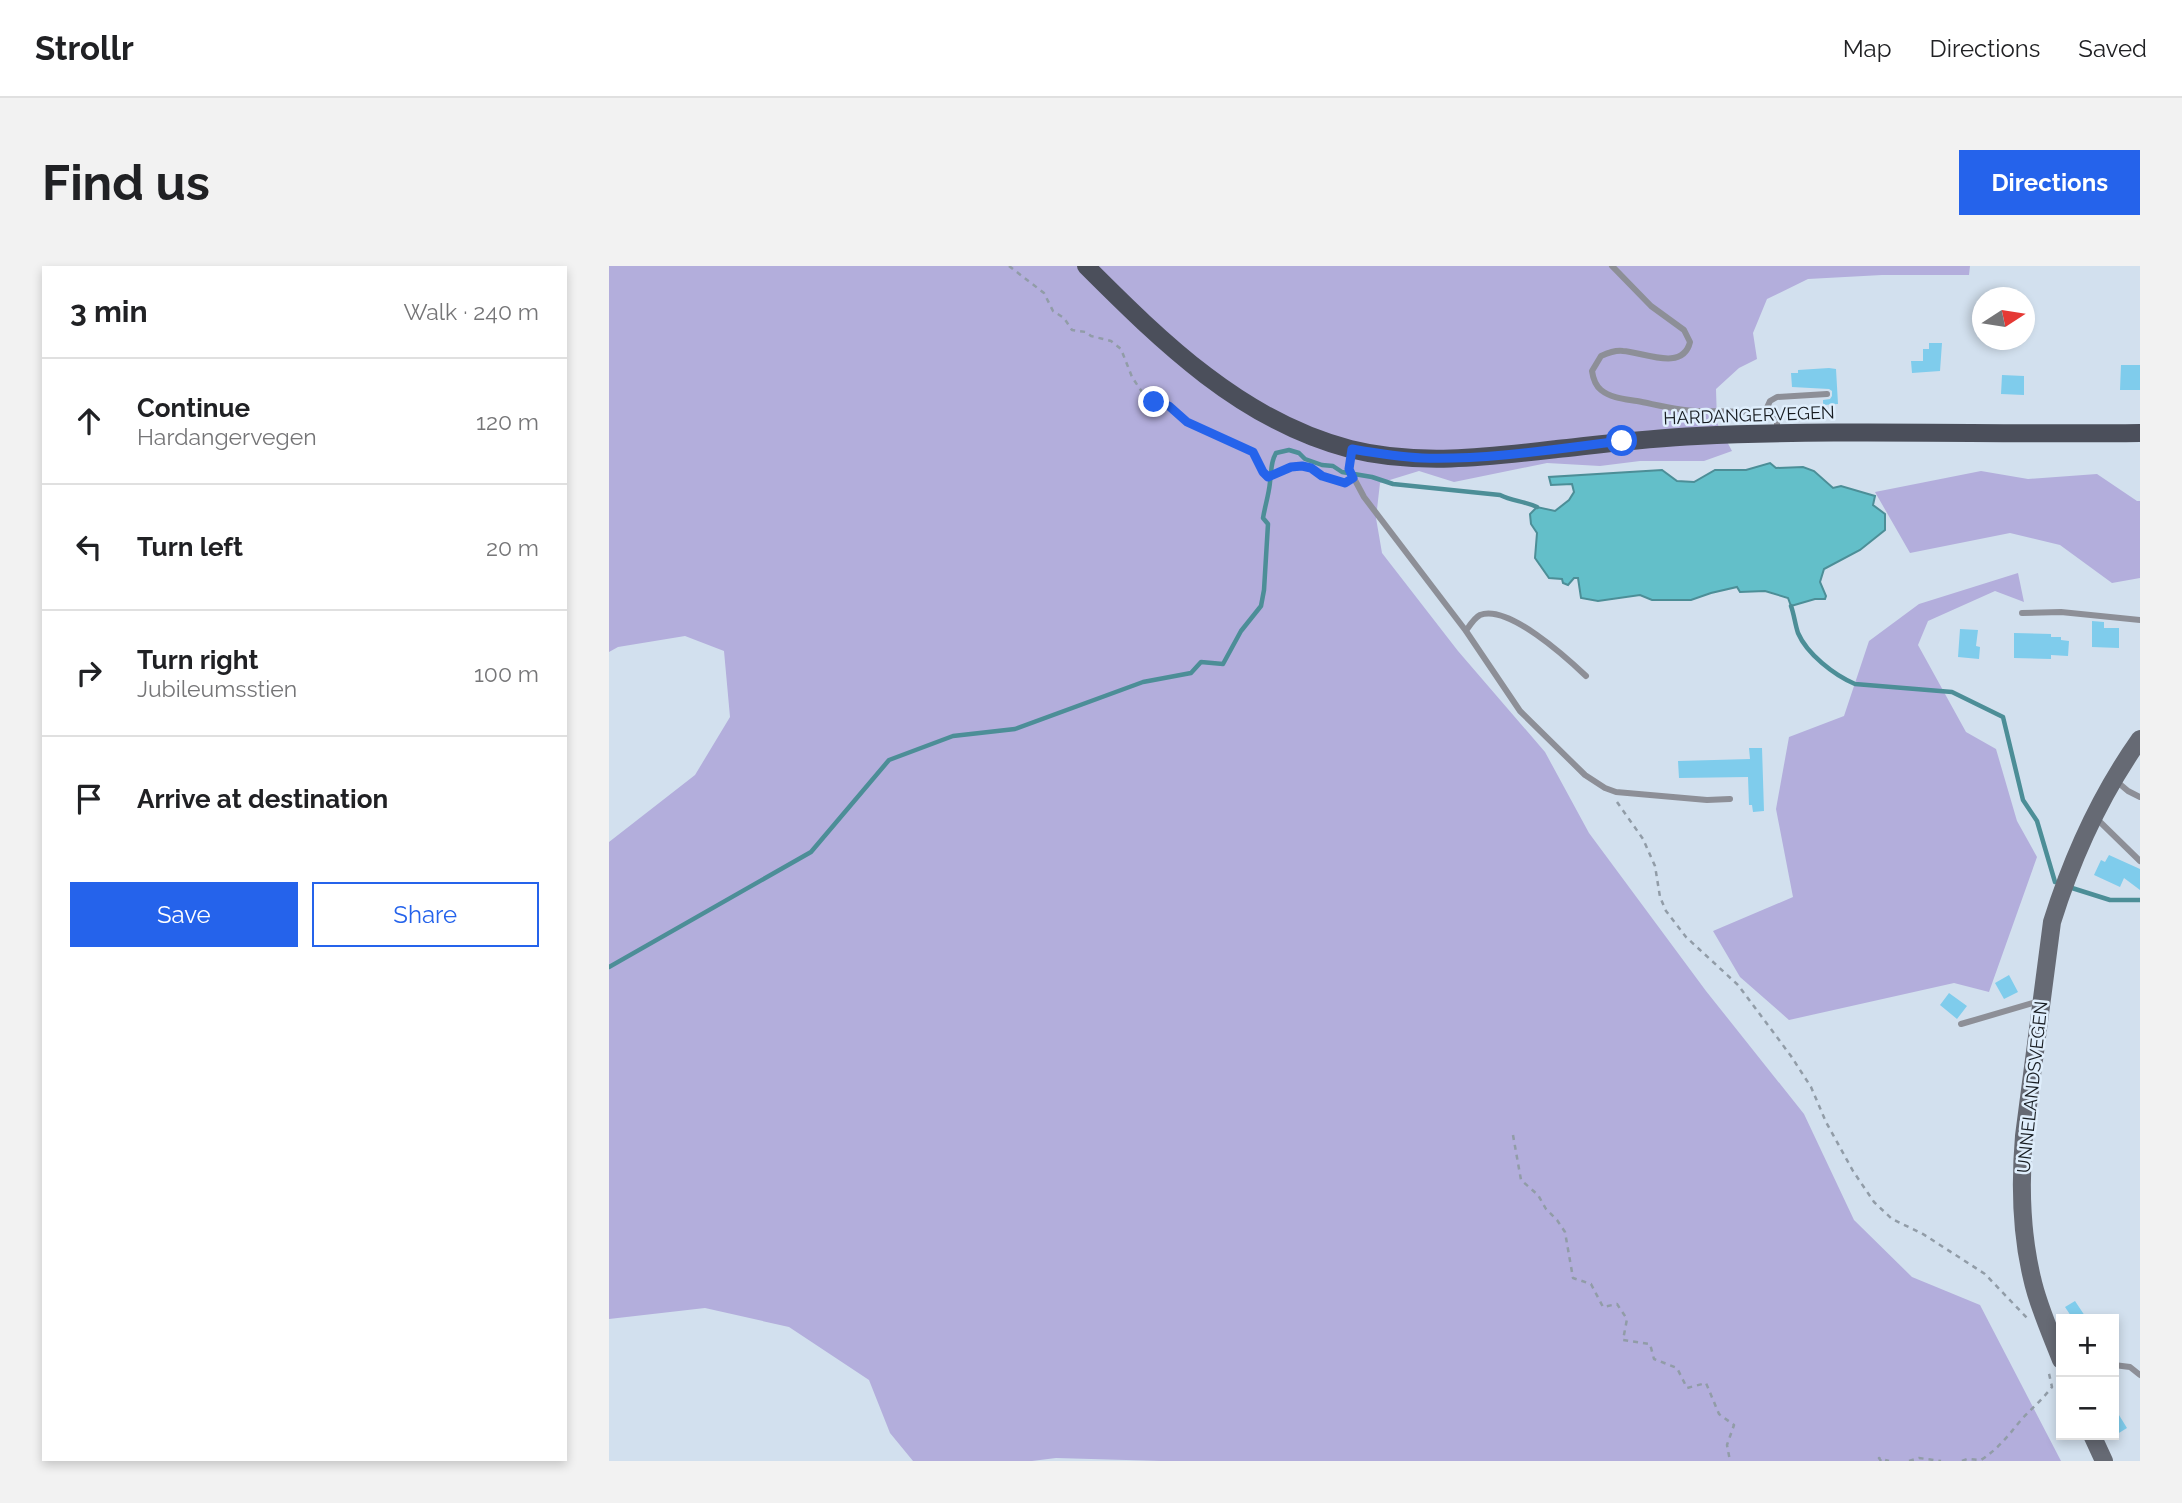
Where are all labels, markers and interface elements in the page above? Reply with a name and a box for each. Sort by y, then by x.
text: Strollr [35,29,134,68]
text: Map [1843,34,1892,63]
text: Directions [1930,34,2040,63]
text: Saved [2078,34,2147,63]
button: Directions [1959,150,2140,215]
text: Find us [42,154,210,211]
north arrow [1972,287,2035,350]
text: 3 min [70,294,148,329]
text: Walk · 240 m [403,298,539,325]
route end [1138,386,1169,417]
text: Continue [137,393,250,423]
icon: ahead [70,402,108,440]
street label: HARDANGERVEGEN [1663,402,1835,428]
text: 120 m [476,408,539,435]
text: Hardangervegen [137,423,317,450]
route start [1606,425,1637,456]
icon: left [70,528,108,566]
text: Turn left [137,532,243,562]
text: 20 m [486,534,539,561]
text: Turn right [137,645,258,675]
icon: right [70,654,108,692]
text: 100 m [474,660,539,687]
text: Jubileumsstien [137,675,297,702]
icon: arrive [70,780,108,818]
text: Arrive at destination [137,784,388,814]
button: Save [70,882,298,947]
button: Share [312,882,539,947]
street label: UNNELANDSVEGEN [2013,1000,2051,1174]
map controls [2056,1314,2119,1440]
button: + [2056,1314,2119,1377]
button: − [2056,1377,2119,1440]

